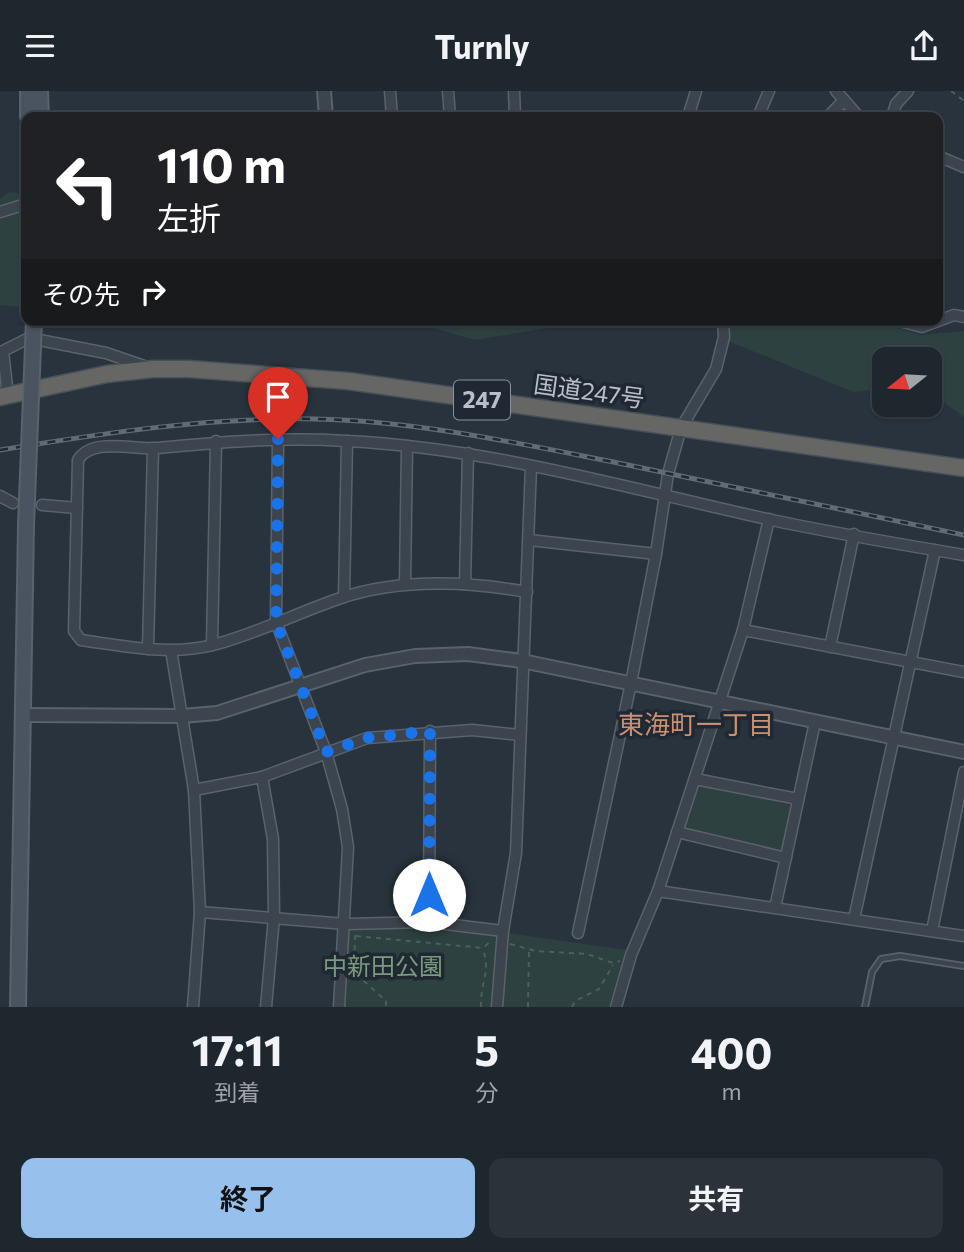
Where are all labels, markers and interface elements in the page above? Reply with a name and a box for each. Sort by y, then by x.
text: Turnly [435,26,529,66]
icon: menu [21,27,59,65]
icon: share [905,27,943,65]
text: 110 m [157,133,286,193]
icon: left [42,140,133,231]
text: 左折 [157,197,221,237]
icon: right [134,273,172,311]
text: その先 [42,278,120,309]
north arrow [872,347,942,417]
map controls [872,347,942,417]
pin [248,367,308,439]
street label: 国道247号 [532,368,646,413]
icon: arrive [259,378,297,416]
road number: 247 [454,381,510,419]
district label: 東海町一丁目 [618,708,774,739]
position arrow [392,858,466,932]
park label: 中新田公園 [323,951,443,980]
text: 17:11 [192,1023,283,1075]
text: 5 [475,1023,499,1075]
text: 400 [691,1026,772,1078]
text: m [721,1077,742,1105]
text: 到着 [214,1078,260,1106]
text: 分 [475,1078,498,1106]
button: 終了 [21,1158,475,1238]
button: 共有 [489,1158,943,1238]

